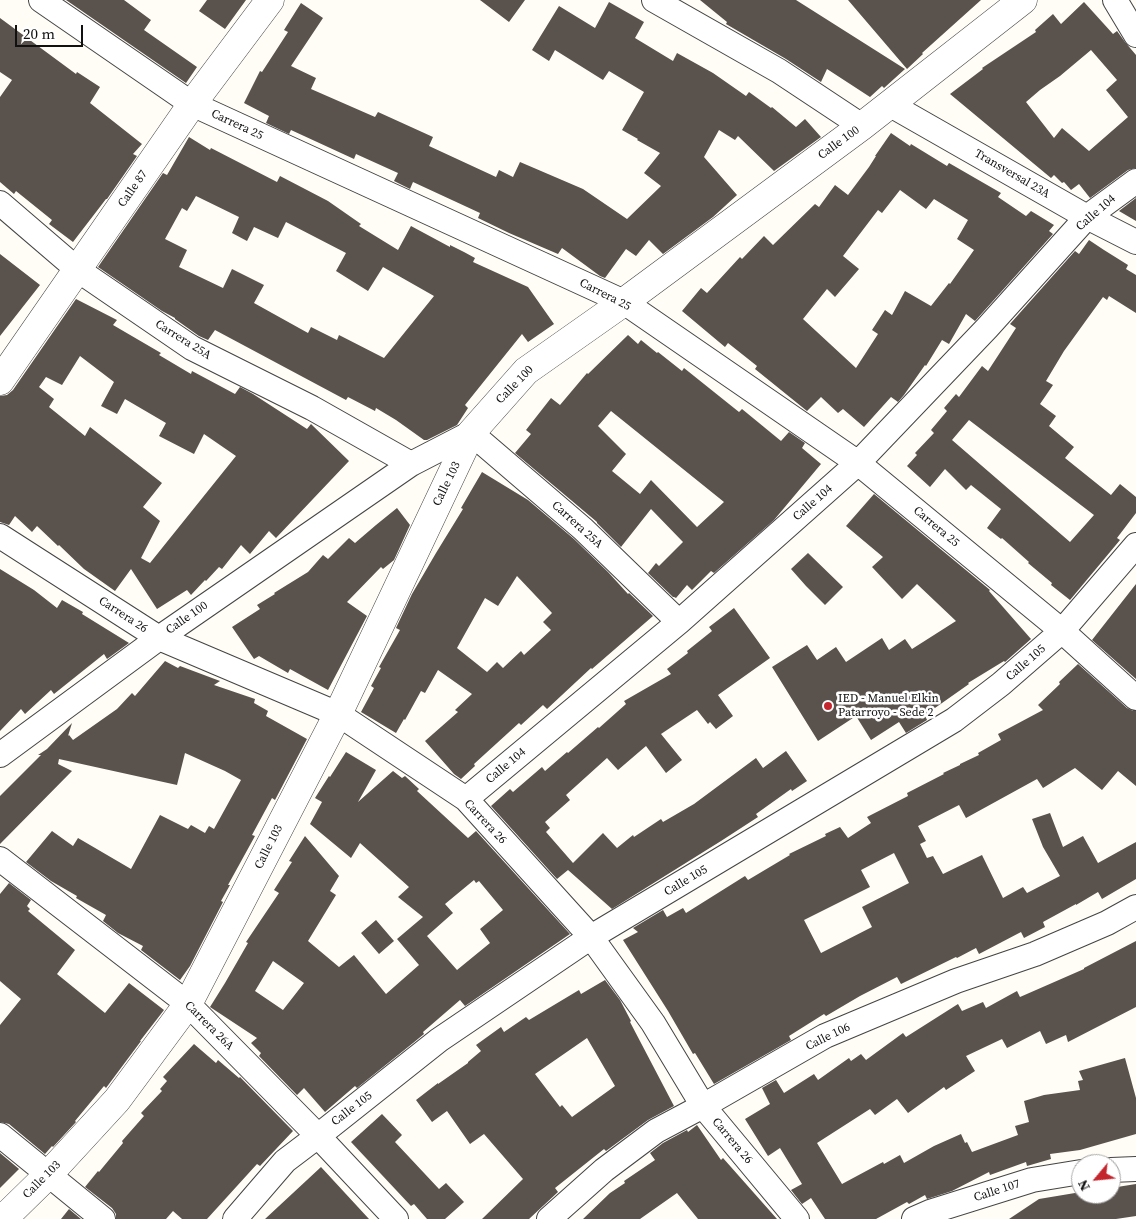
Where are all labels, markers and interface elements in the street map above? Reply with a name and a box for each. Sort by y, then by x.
scale bar [18,15,85,47]
text: 20 m [23,23,55,44]
street label: Carrera 25 [209,107,265,143]
street label: Calle 100 [815,123,863,163]
street label: Transversal 23A [972,147,1052,201]
street label: Calle 87 [115,168,151,210]
street label: Calle 104 [1073,192,1119,234]
street label: Carrera 25 [577,276,633,314]
street label: Carrera 25A [152,317,214,363]
street label: Calle 100 [493,363,537,407]
street label: Calle 103 [430,459,464,509]
street label: Calle 104 [790,482,836,524]
street label: Carrera 25A [549,498,605,552]
street label: Carrera 25 [910,504,962,550]
street label: Carrera 26 [96,594,150,636]
street label: Calle 100 [163,598,211,638]
street label: Calle 105 [1003,642,1049,684]
place label: IED - Manuel Elkin Patarroyo - Sede 2 [838,692,939,720]
marker: IED - Manuel Elkin Patarroyo - Sede 2 [822,700,834,712]
street label: Calle 104 [483,745,529,787]
street label: Carrera 26 [461,797,509,847]
street label: Calle 103 [252,822,286,872]
street label: Calle 105 [662,863,710,899]
street label: Carrera 26A [181,998,237,1054]
street label: Calle 106 [803,1020,853,1054]
street label: Calle 105 [329,1089,375,1129]
street label: Carrera 26 [709,1115,755,1167]
north arrow [1071,1154,1121,1204]
street label: Calle 103 [20,1158,64,1202]
text: N [1072,1176,1095,1195]
street label: Calle 107 [972,1177,1022,1205]

